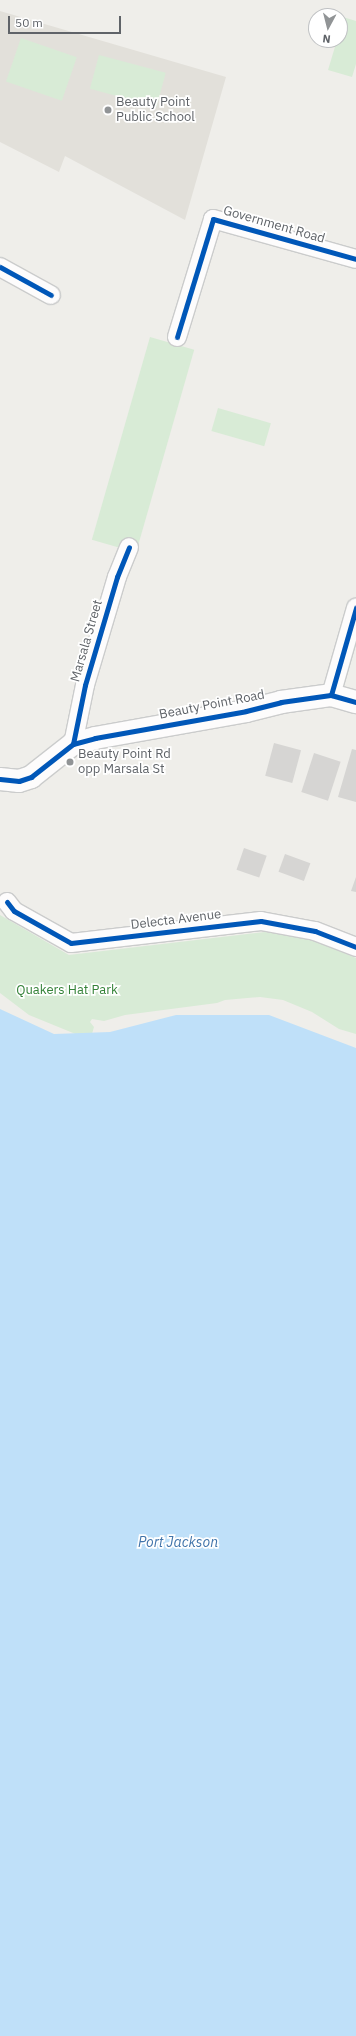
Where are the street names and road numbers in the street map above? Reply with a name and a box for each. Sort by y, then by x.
street label: Government Road [221,203,327,247]
street label: Marsala Street [68,598,106,684]
street label: Beauty Point Road [158,687,266,723]
street label: Delecta Avenue [130,907,222,933]

